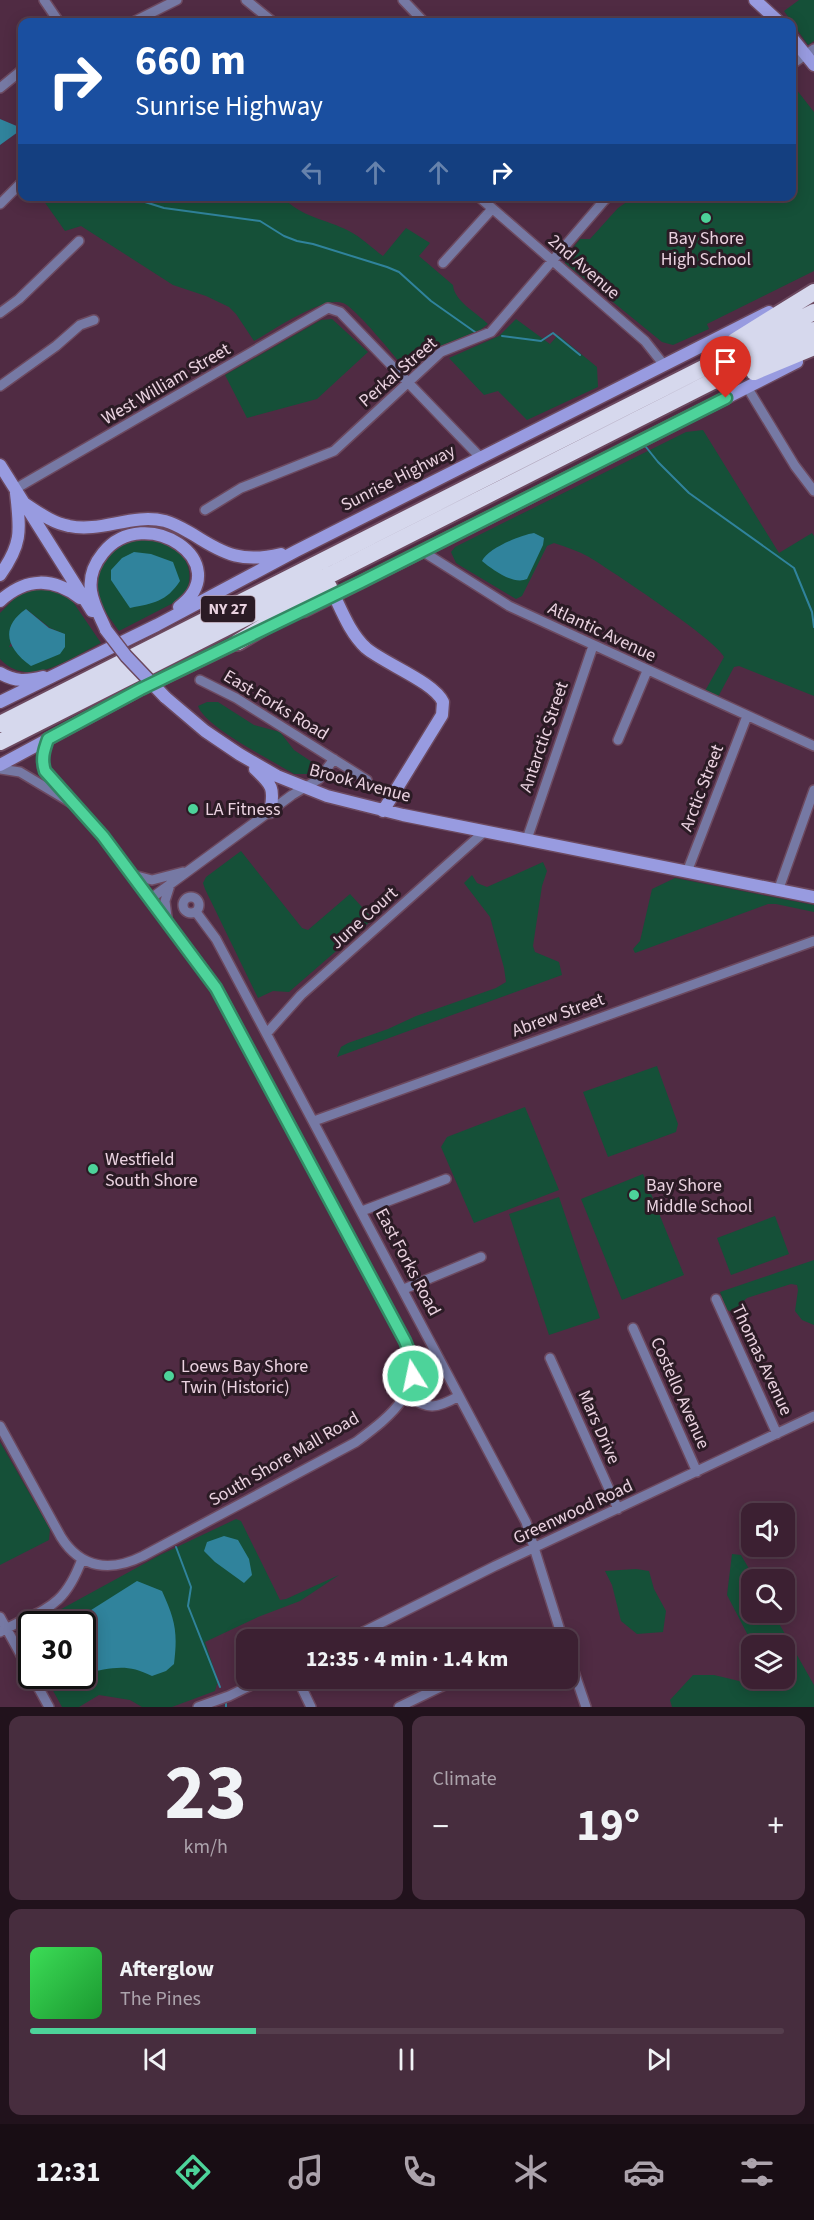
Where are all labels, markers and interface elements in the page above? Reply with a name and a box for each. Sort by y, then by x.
text: 660 m [135,31,246,91]
icon: right [36,42,114,120]
text: Sunrise Highway [135,87,323,126]
icon: left [296,156,329,189]
icon: ahead [359,156,392,189]
icon: ahead [422,156,455,189]
icon: right [485,156,518,189]
marker: Bay Shore High School [699,211,713,225]
place label: Bay Shore High School [661,226,751,272]
street label: 2nd Avenue [543,229,625,305]
street label: Perkal Street [354,331,442,413]
pin [700,336,751,398]
street label: West William Street [97,337,235,431]
icon: arrive [709,345,742,378]
street label: Sunrise Highway [337,438,460,518]
road number: NY 27 [201,596,255,622]
street label: Atlantic Avenue [544,596,660,668]
street label: East Forks Road [219,664,333,746]
street label: Antarctic Street [513,678,575,796]
street label: Arctic Street [674,741,730,835]
street label: Brook Avenue [306,757,414,809]
place label: LA Fitness [205,797,280,822]
marker: LA Fitness [186,802,200,816]
street label: June Court [325,881,403,955]
street label: Abrew Street [508,987,608,1043]
place label: Westfield South Shore [105,1147,198,1193]
marker: Westfield South Shore [86,1162,100,1176]
place label: Bay Shore Middle School [646,1173,752,1219]
marker: Bay Shore Middle School [627,1188,641,1202]
street label: East Forks Road [369,1204,447,1320]
street label: Thomas Avenue [725,1300,799,1420]
street label: Costello Avenue [644,1333,716,1453]
position arrow [381,1344,445,1408]
place label: Loews Bay Shore Twin (Historic) [181,1354,308,1400]
marker: Loews Bay Shore Twin (Historic) [162,1369,176,1383]
street label: Mars Drive [572,1386,626,1468]
street label: South Shore Mall Road [204,1406,364,1512]
street label: Greenwood Road [509,1473,637,1551]
map controls [741,1503,795,1689]
button: sound [741,1503,795,1557]
button: search [741,1569,795,1623]
speed limit sign: 30 [18,1611,96,1689]
button: layers [741,1635,795,1689]
text: 12:35 · 4 min · 1.4 km [306,1643,508,1675]
text: 23 [165,1738,247,1849]
text: Climate [433,1765,497,1793]
text: 19° [576,1794,640,1858]
text: − [433,1803,449,1850]
text: + [768,1803,784,1850]
text: km/h [184,1833,228,1861]
text: Afterglow [120,1953,214,1985]
text: The Pines [120,1985,201,2013]
icon: previous [139,2043,172,2076]
icon: pause [390,2043,423,2076]
icon: next [642,2043,675,2076]
icon: directions [172,2151,214,2193]
icon: music [285,2151,327,2193]
icon: phone [398,2151,440,2193]
icon: climate [510,2151,552,2193]
icon: car [623,2151,665,2193]
icon: filters [736,2151,778,2193]
text: 12:31 [35,2153,101,2192]

